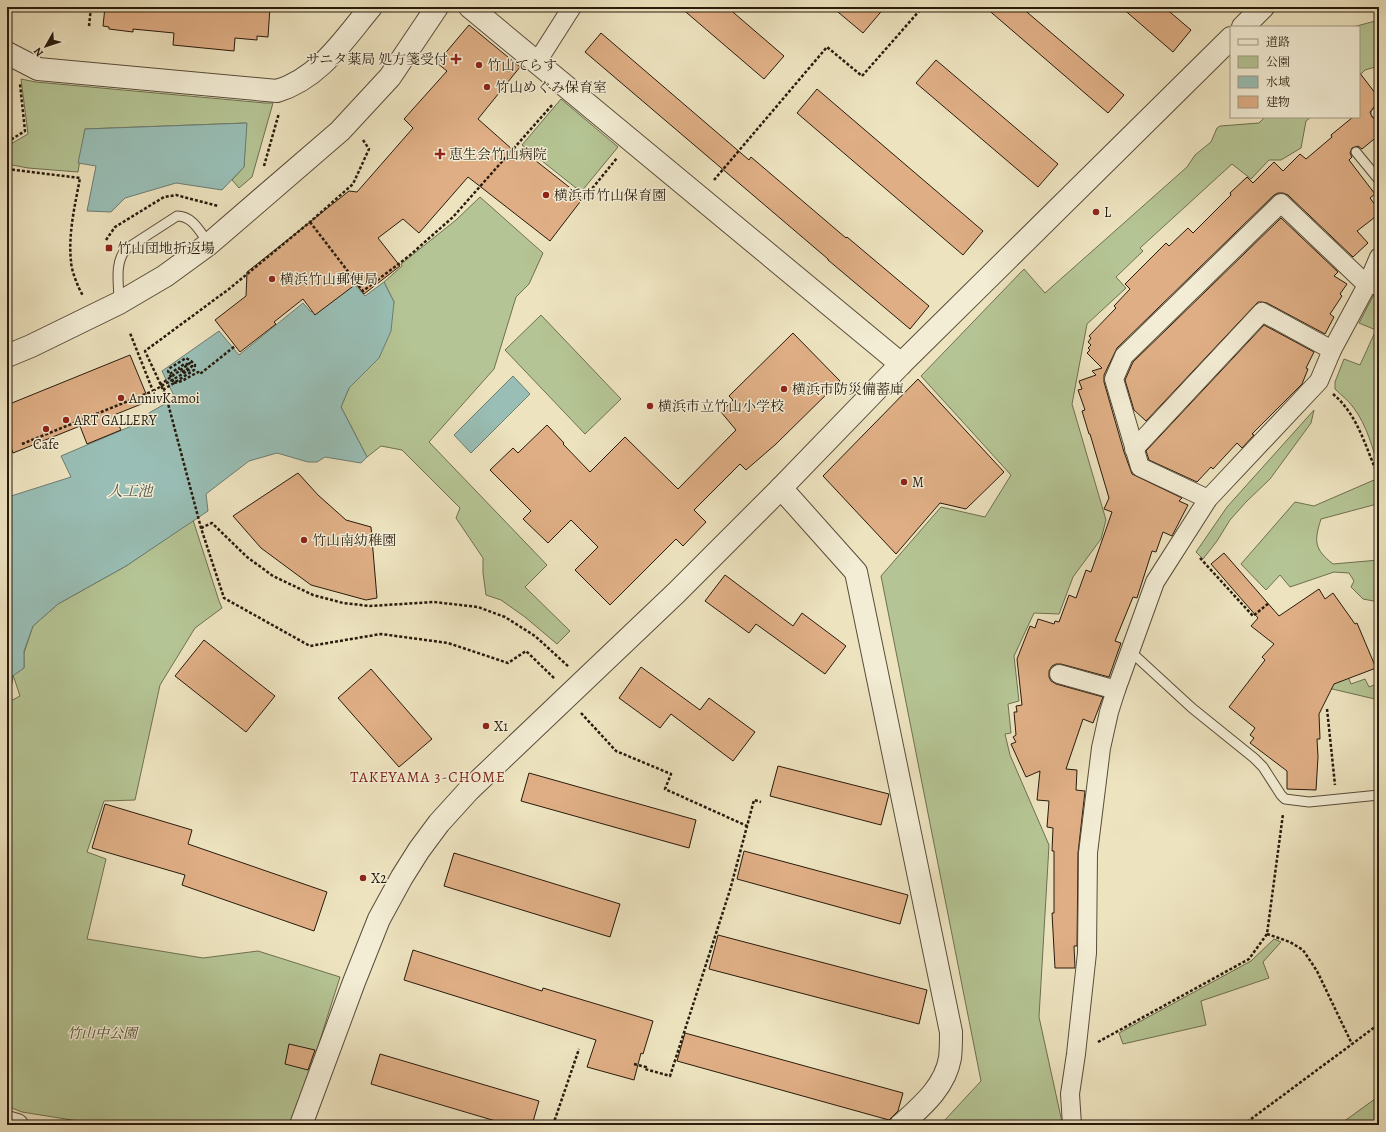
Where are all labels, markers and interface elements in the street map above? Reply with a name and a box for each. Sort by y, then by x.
north arrow [26,26,66,66]
legend [1230,26,1360,118]
text: 道路 [1266,34,1290,50]
text: N [30,44,47,60]
place label: サニタ薬局 処方箋受付 [306,50,448,69]
marker: サニタ薬局 処方箋受付 [451,54,461,64]
text: 公園 [1266,54,1290,70]
place label: 竹山てらす [487,56,557,75]
marker: 竹山てらす [474,60,484,70]
text: 水域 [1266,74,1290,90]
place label: 竹山めぐみ保育室 [495,78,607,97]
marker: 竹山めぐみ保育室 [482,82,492,92]
text: 建物 [1266,94,1290,110]
place label: 恵生会竹山病院 [449,145,547,164]
marker: 恵生会竹山病院 [434,148,446,160]
place label: 横浜市竹山保育園 [554,186,666,205]
marker: 横浜市竹山保育園 [541,190,551,200]
place label: L [1104,203,1112,222]
marker: L [1091,207,1101,217]
place label: 竹山団地折返場 [117,239,215,258]
marker: 竹山団地折返場 [104,243,114,253]
place label: 横浜竹山郵便局 [280,270,378,289]
marker: 横浜竹山郵便局 [267,274,277,284]
place label: 横浜市防災備蓄庫 [792,380,904,399]
marker: 横浜市防災備蓄庫 [779,384,789,394]
place label: AnnivKamoi [128,389,200,408]
marker: AnnivKamoi [116,393,126,403]
place label: 横浜市立竹山小学校 [658,397,784,416]
marker: 横浜市立竹山小学校 [645,401,655,411]
place label: ART GALLERY [73,411,157,430]
marker: ART GALLERY [61,415,71,425]
marker: Cafe [41,424,51,434]
place label: Cafe [33,435,59,454]
place label: M [912,473,924,492]
marker: M [899,477,909,487]
water label: 人工池 [107,481,154,501]
place label: 竹山南幼稚園 [312,531,396,550]
marker: 竹山南幼稚園 [299,535,309,545]
place label: X1 [494,717,508,736]
marker: X1 [481,721,491,731]
district label: TAKEYAMA 3-CHOME [350,767,506,787]
place label: X2 [371,869,387,888]
marker: X2 [358,873,368,883]
park label: 竹山中公園 [67,1024,139,1043]

